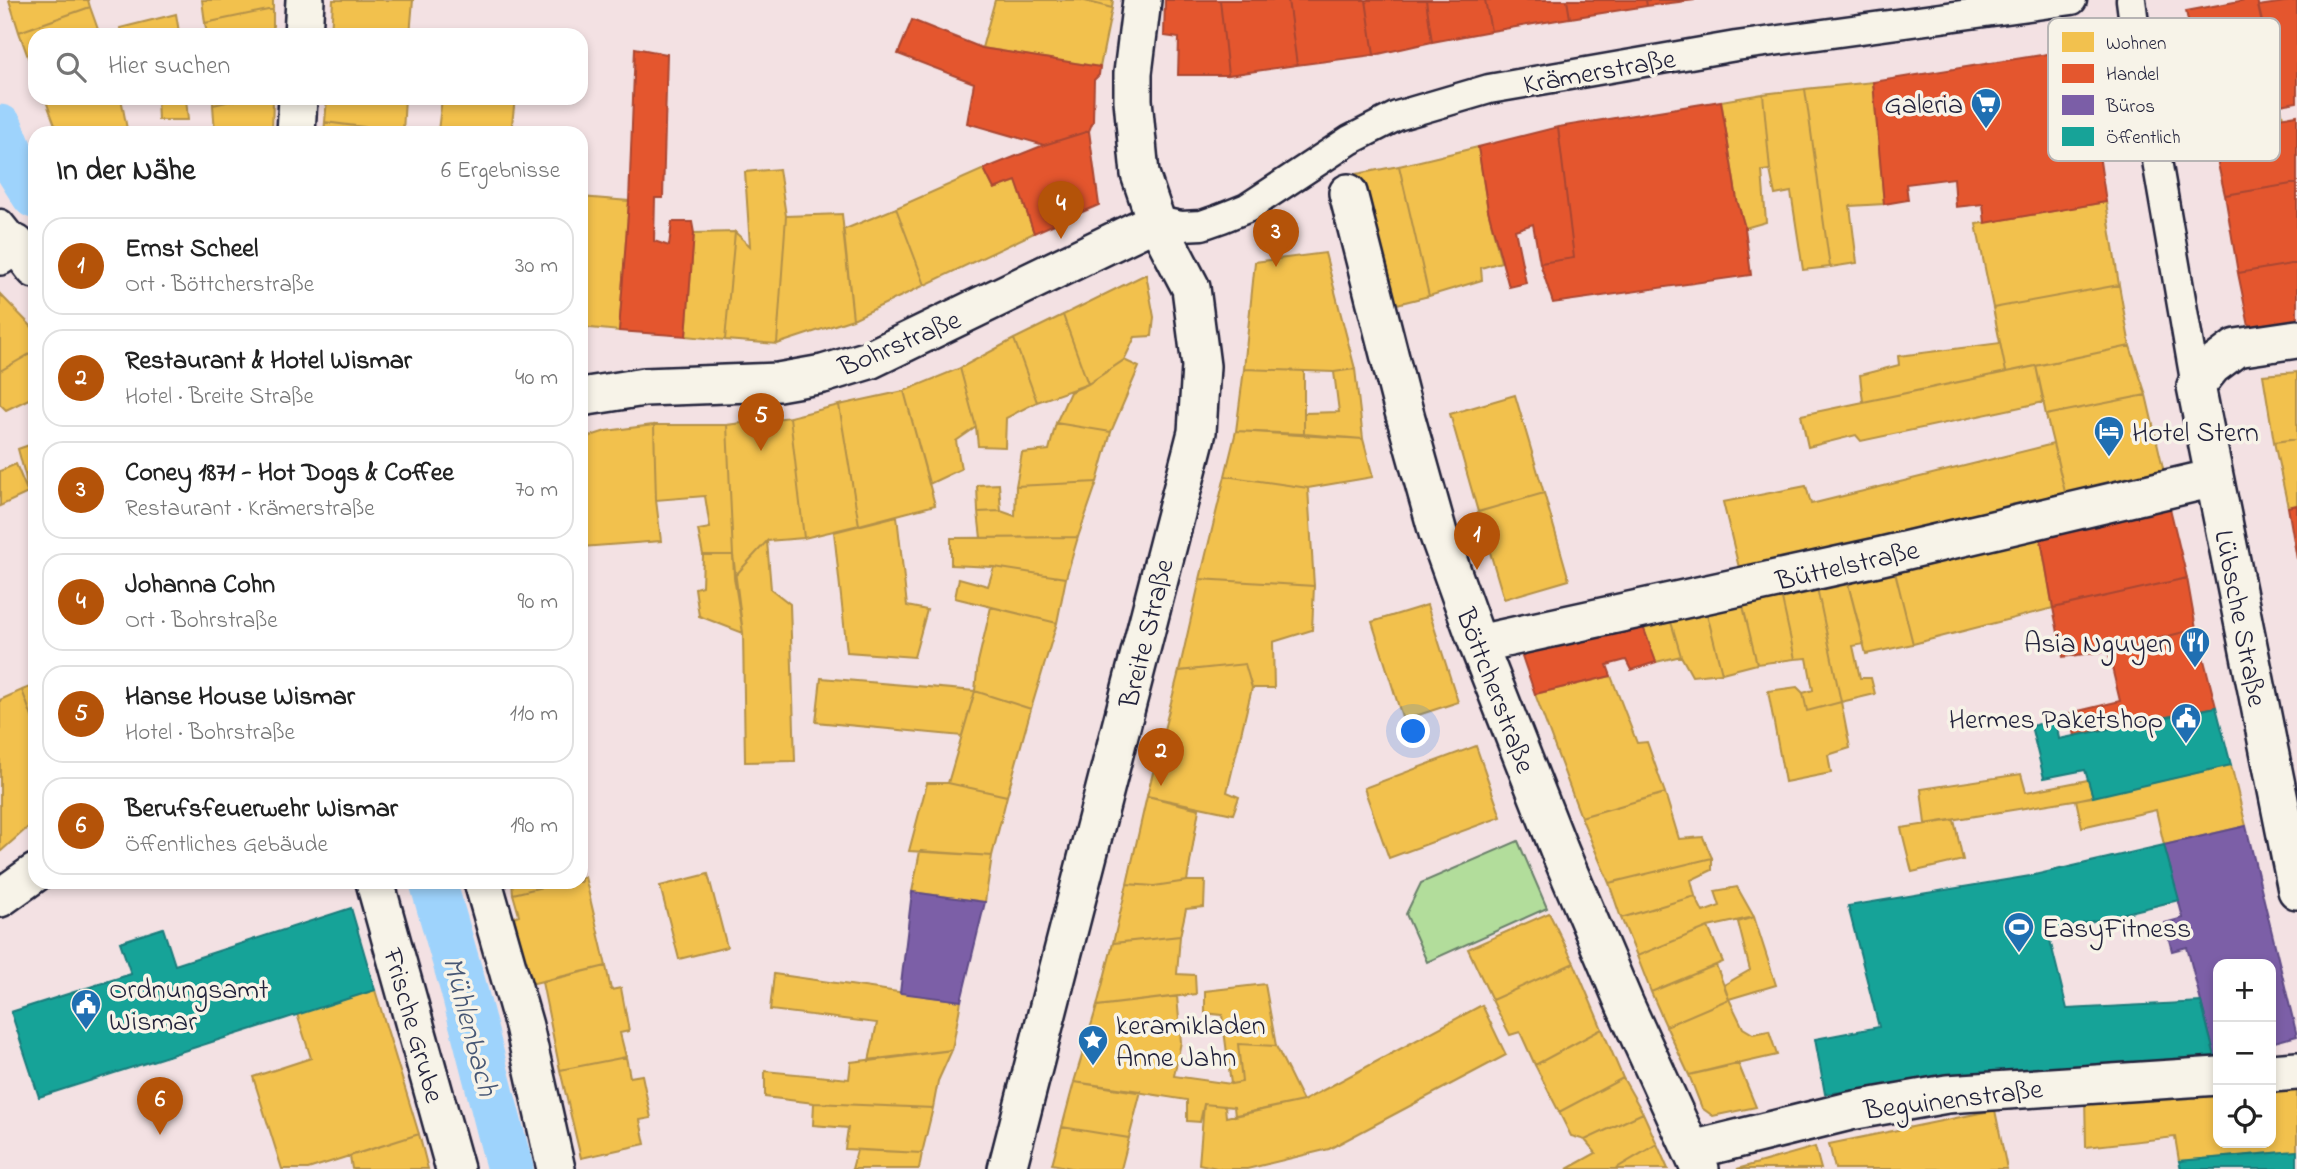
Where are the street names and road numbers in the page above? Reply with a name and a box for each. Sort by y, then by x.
street label: Krämerstraße [1520,40,1679,107]
street label: Bohrstraße [832,301,968,390]
street label: Lübsche Straße [2201,527,2276,711]
street label: Büttelstraße [1771,531,1924,604]
street label: Breite Straße [1110,554,1187,714]
street label: Böttcherstraße [1443,602,1544,780]
street label: Frische Grube [370,943,453,1108]
street label: Beguinenstraße [1861,1070,2046,1133]

